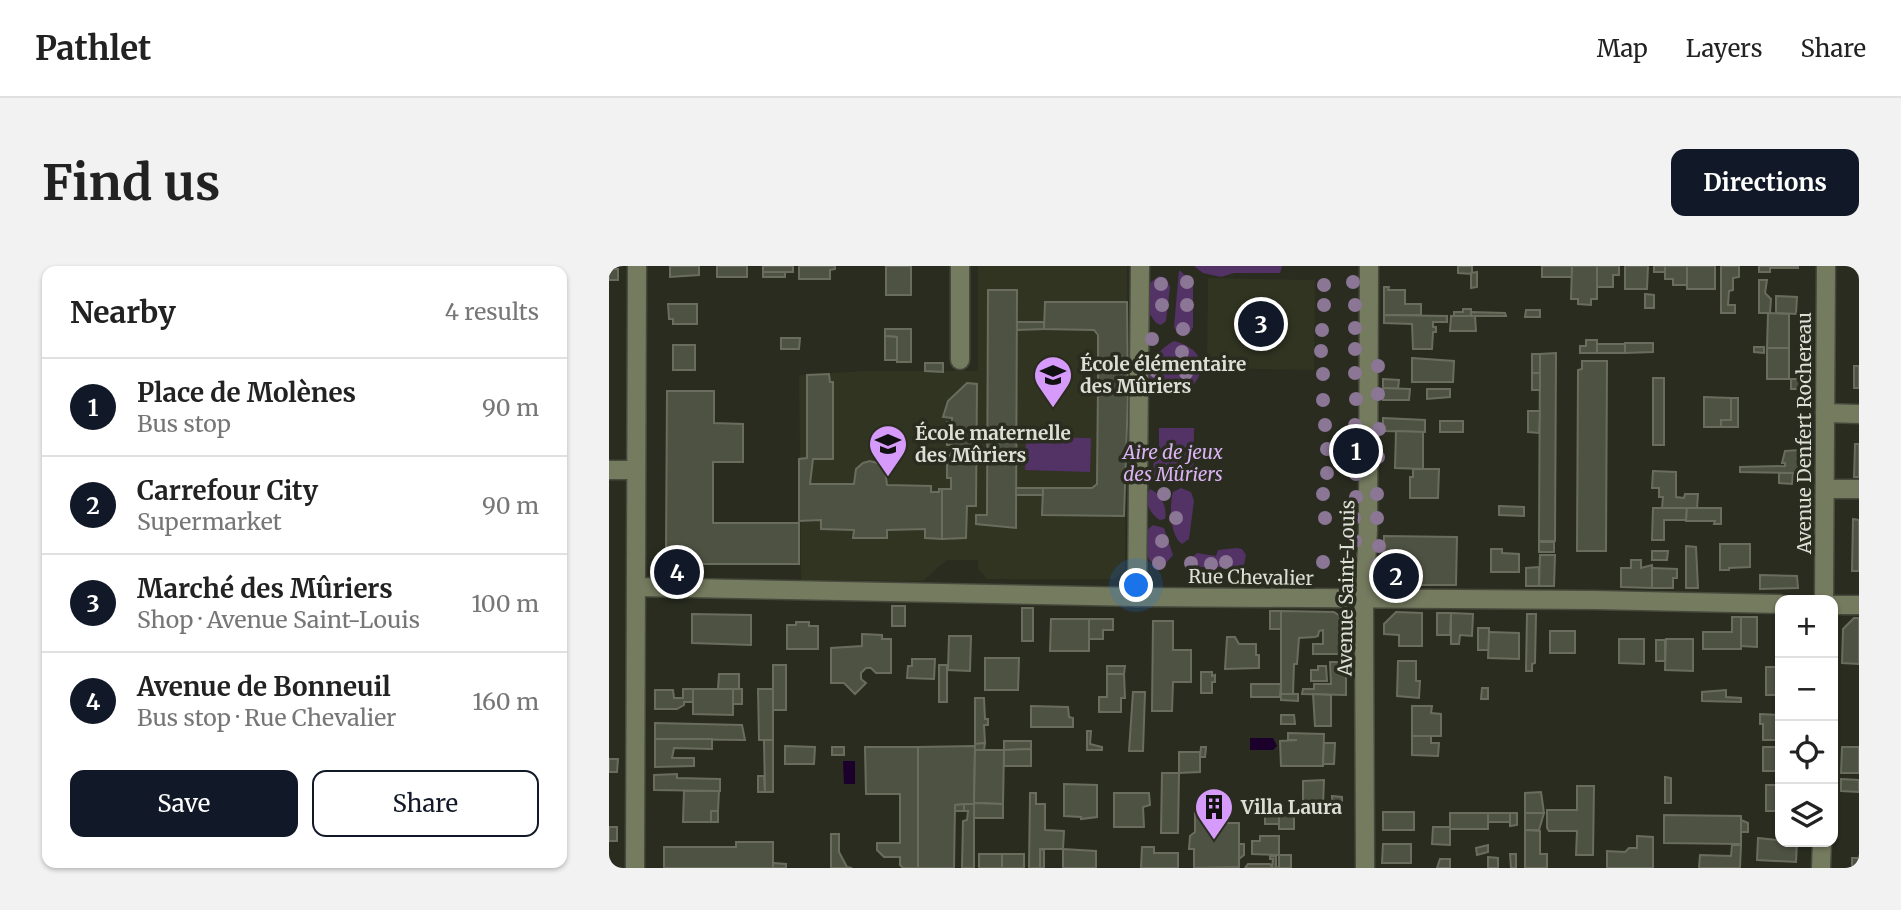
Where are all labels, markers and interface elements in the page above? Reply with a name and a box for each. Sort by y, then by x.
text: Pathlet [35,28,151,69]
text: Map [1597,33,1648,64]
text: Layers [1686,33,1762,64]
text: Share [1800,33,1866,64]
button: Directions [1671,149,1859,216]
text: Find us [42,152,220,213]
text: Nearby [70,293,176,331]
text: 4 results [445,297,539,326]
pin: 3 [1238,298,1284,350]
street label: Avenue Denfert Rochereau [1792,312,1816,555]
place label: École élémentaire des Mûriers [1080,352,1246,398]
school or university icon: École élémentaire des Mûriers [1032,354,1074,409]
text: Place de Molènes [137,376,356,409]
text: 1 [88,393,98,422]
text: 90 m [482,393,539,422]
text: Bus stop [137,409,231,438]
place label: École maternelle des Mûriers [915,421,1071,467]
school or university icon: École maternelle des Mûriers [867,423,909,478]
pin: 1 [1333,425,1379,477]
park label: Aire de jeux des Mûriers [1121,440,1223,486]
text: Carrefour City [137,474,318,507]
text: 2 [86,491,100,520]
text: 90 m [482,491,539,520]
street label: Avenue Saint-Louis [1332,500,1360,677]
text: Supermarket [137,507,282,536]
pin: 4 [654,546,700,598]
pin: 2 [1373,550,1419,602]
street label: Rue Chevalier [1188,564,1314,590]
your location [1119,568,1153,602]
text: Marché des Mûriers [137,572,393,605]
text: 3 [86,589,100,618]
text: 100 m [471,589,539,618]
map controls [1775,595,1838,847]
button: + [1775,595,1838,658]
text: Shop · Avenue Saint-Louis [137,605,420,634]
button: − [1775,658,1838,721]
text: Avenue de Bonneuil [137,670,391,703]
text: 4 [86,687,100,716]
text: 160 m [473,687,539,716]
text: Bus stop · Rue Chevalier [137,703,396,732]
button: locate [1775,721,1838,784]
button: Save [70,770,298,837]
button: Share [312,770,539,837]
button: layers [1775,784,1838,847]
building icon: Villa Laura [1193,786,1235,841]
place label: Villa Laura [1240,795,1343,819]

